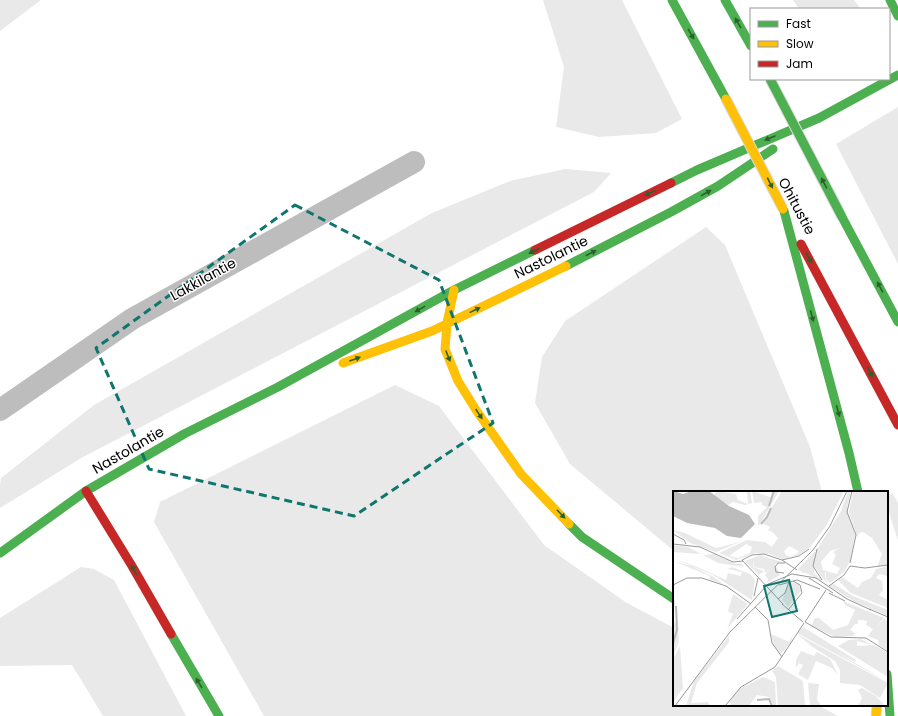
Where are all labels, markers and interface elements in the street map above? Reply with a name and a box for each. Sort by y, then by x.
legend [750,8,890,80]
text: Fast [786,15,811,32]
one-way arrow [735,17,741,29]
one-way arrow [688,28,695,40]
text: Slow [786,35,814,52]
text: Jam [786,55,813,72]
one-way arrow [764,136,776,142]
street label: Ohitustie [774,174,821,238]
one-way arrow [766,177,773,189]
one-way arrow [821,177,827,189]
one-way arrow [701,189,712,196]
one-way arrow [644,190,656,196]
street label: Nastolantie [511,230,592,283]
one-way arrow [528,248,539,254]
one-way arrow [586,250,597,256]
one-way arrow [806,252,812,264]
street label: Lakkilantie [166,253,240,305]
one-way arrow [876,281,883,293]
one-way arrow [414,306,426,313]
one-way arrow [469,307,480,313]
one-way arrow [809,311,815,323]
one-way arrow [446,351,452,363]
one-way arrow [349,356,361,362]
one-way arrow [867,367,873,378]
one-way arrow [835,405,841,417]
one-way arrow [475,409,483,419]
street label: Nastolantie [88,421,168,479]
inset map [673,491,888,706]
one-way arrow [556,510,566,519]
one-way arrow [131,564,138,576]
one-way arrow [195,678,203,688]

